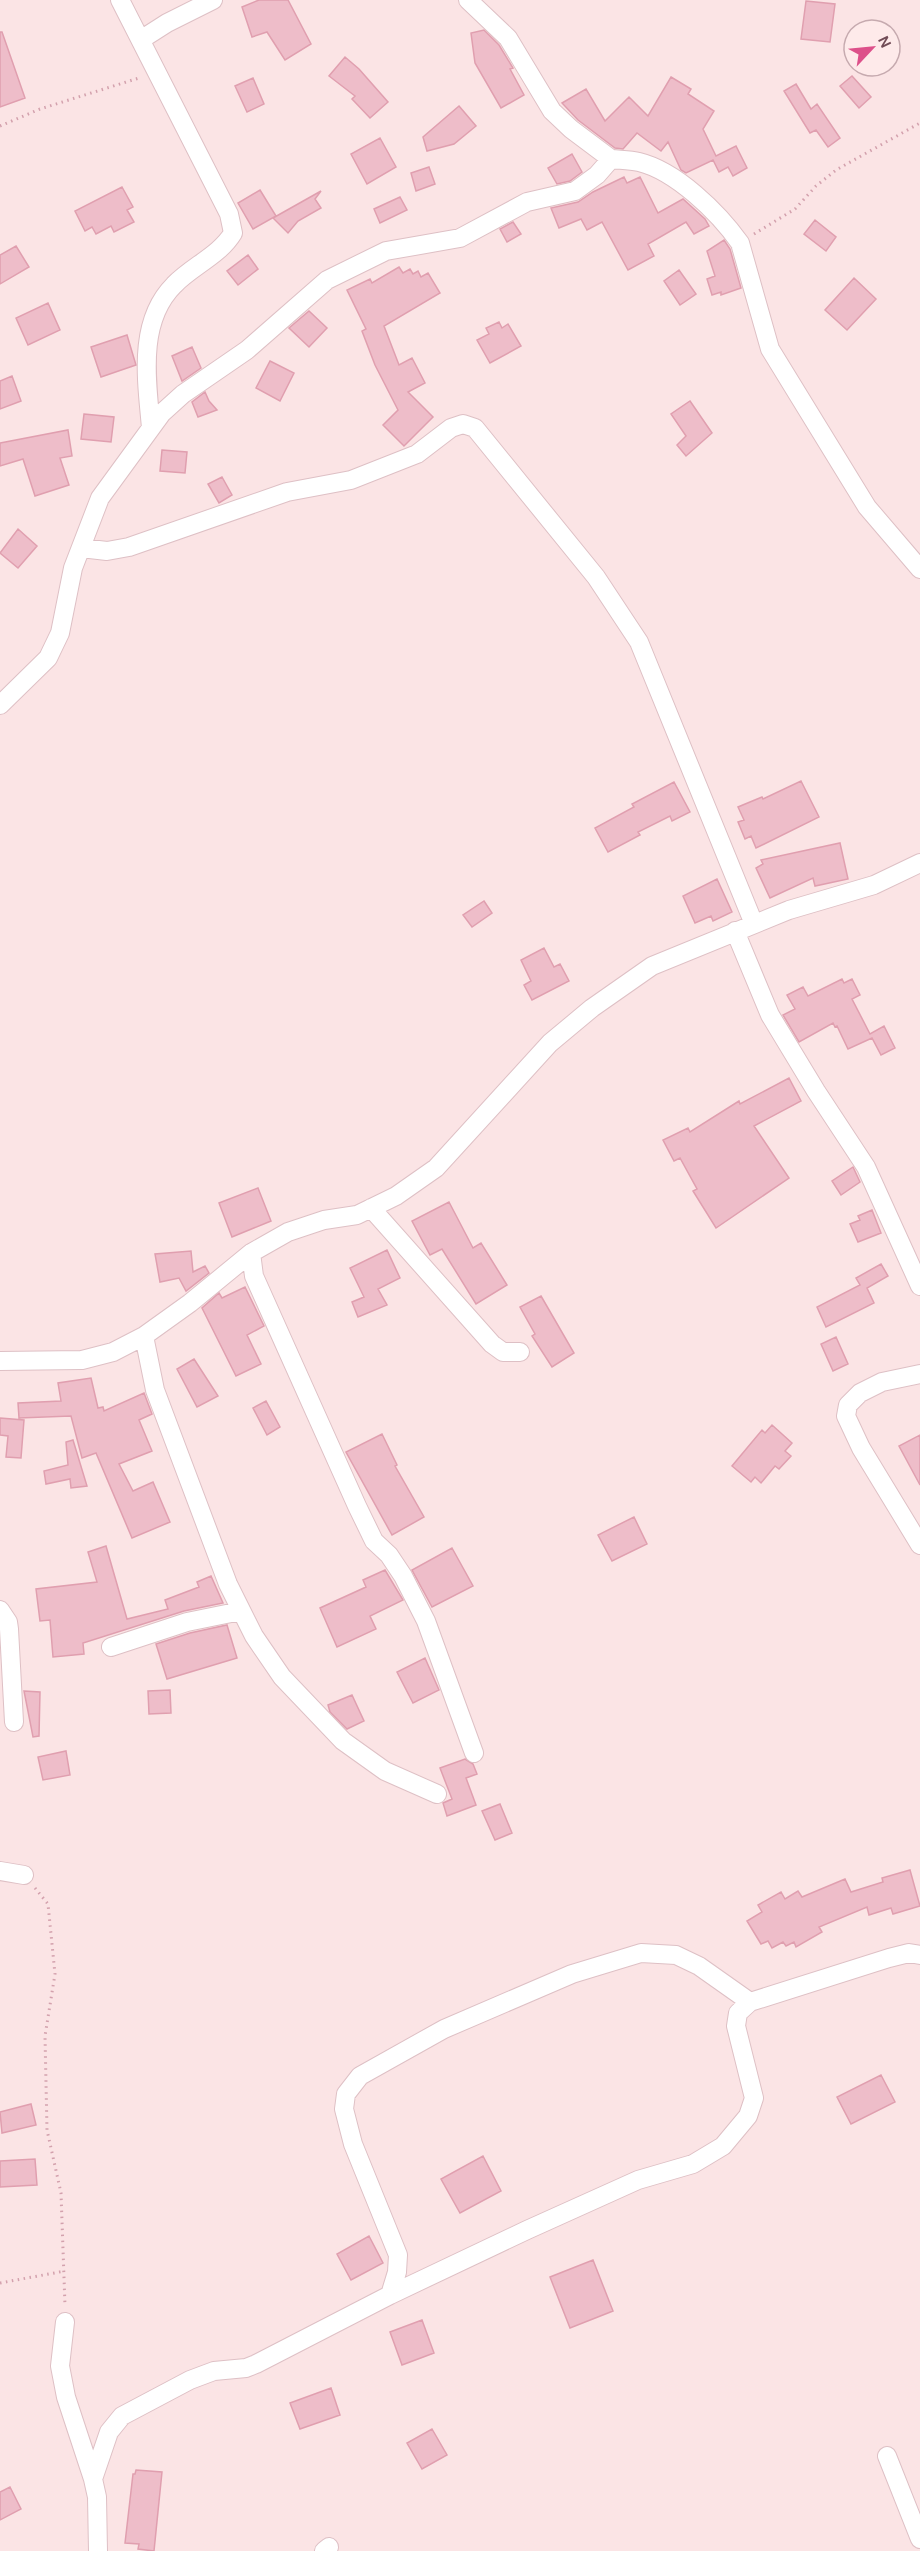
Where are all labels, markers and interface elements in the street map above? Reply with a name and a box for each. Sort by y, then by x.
north arrow [842,18,902,78]
text: N [874,32,896,51]

